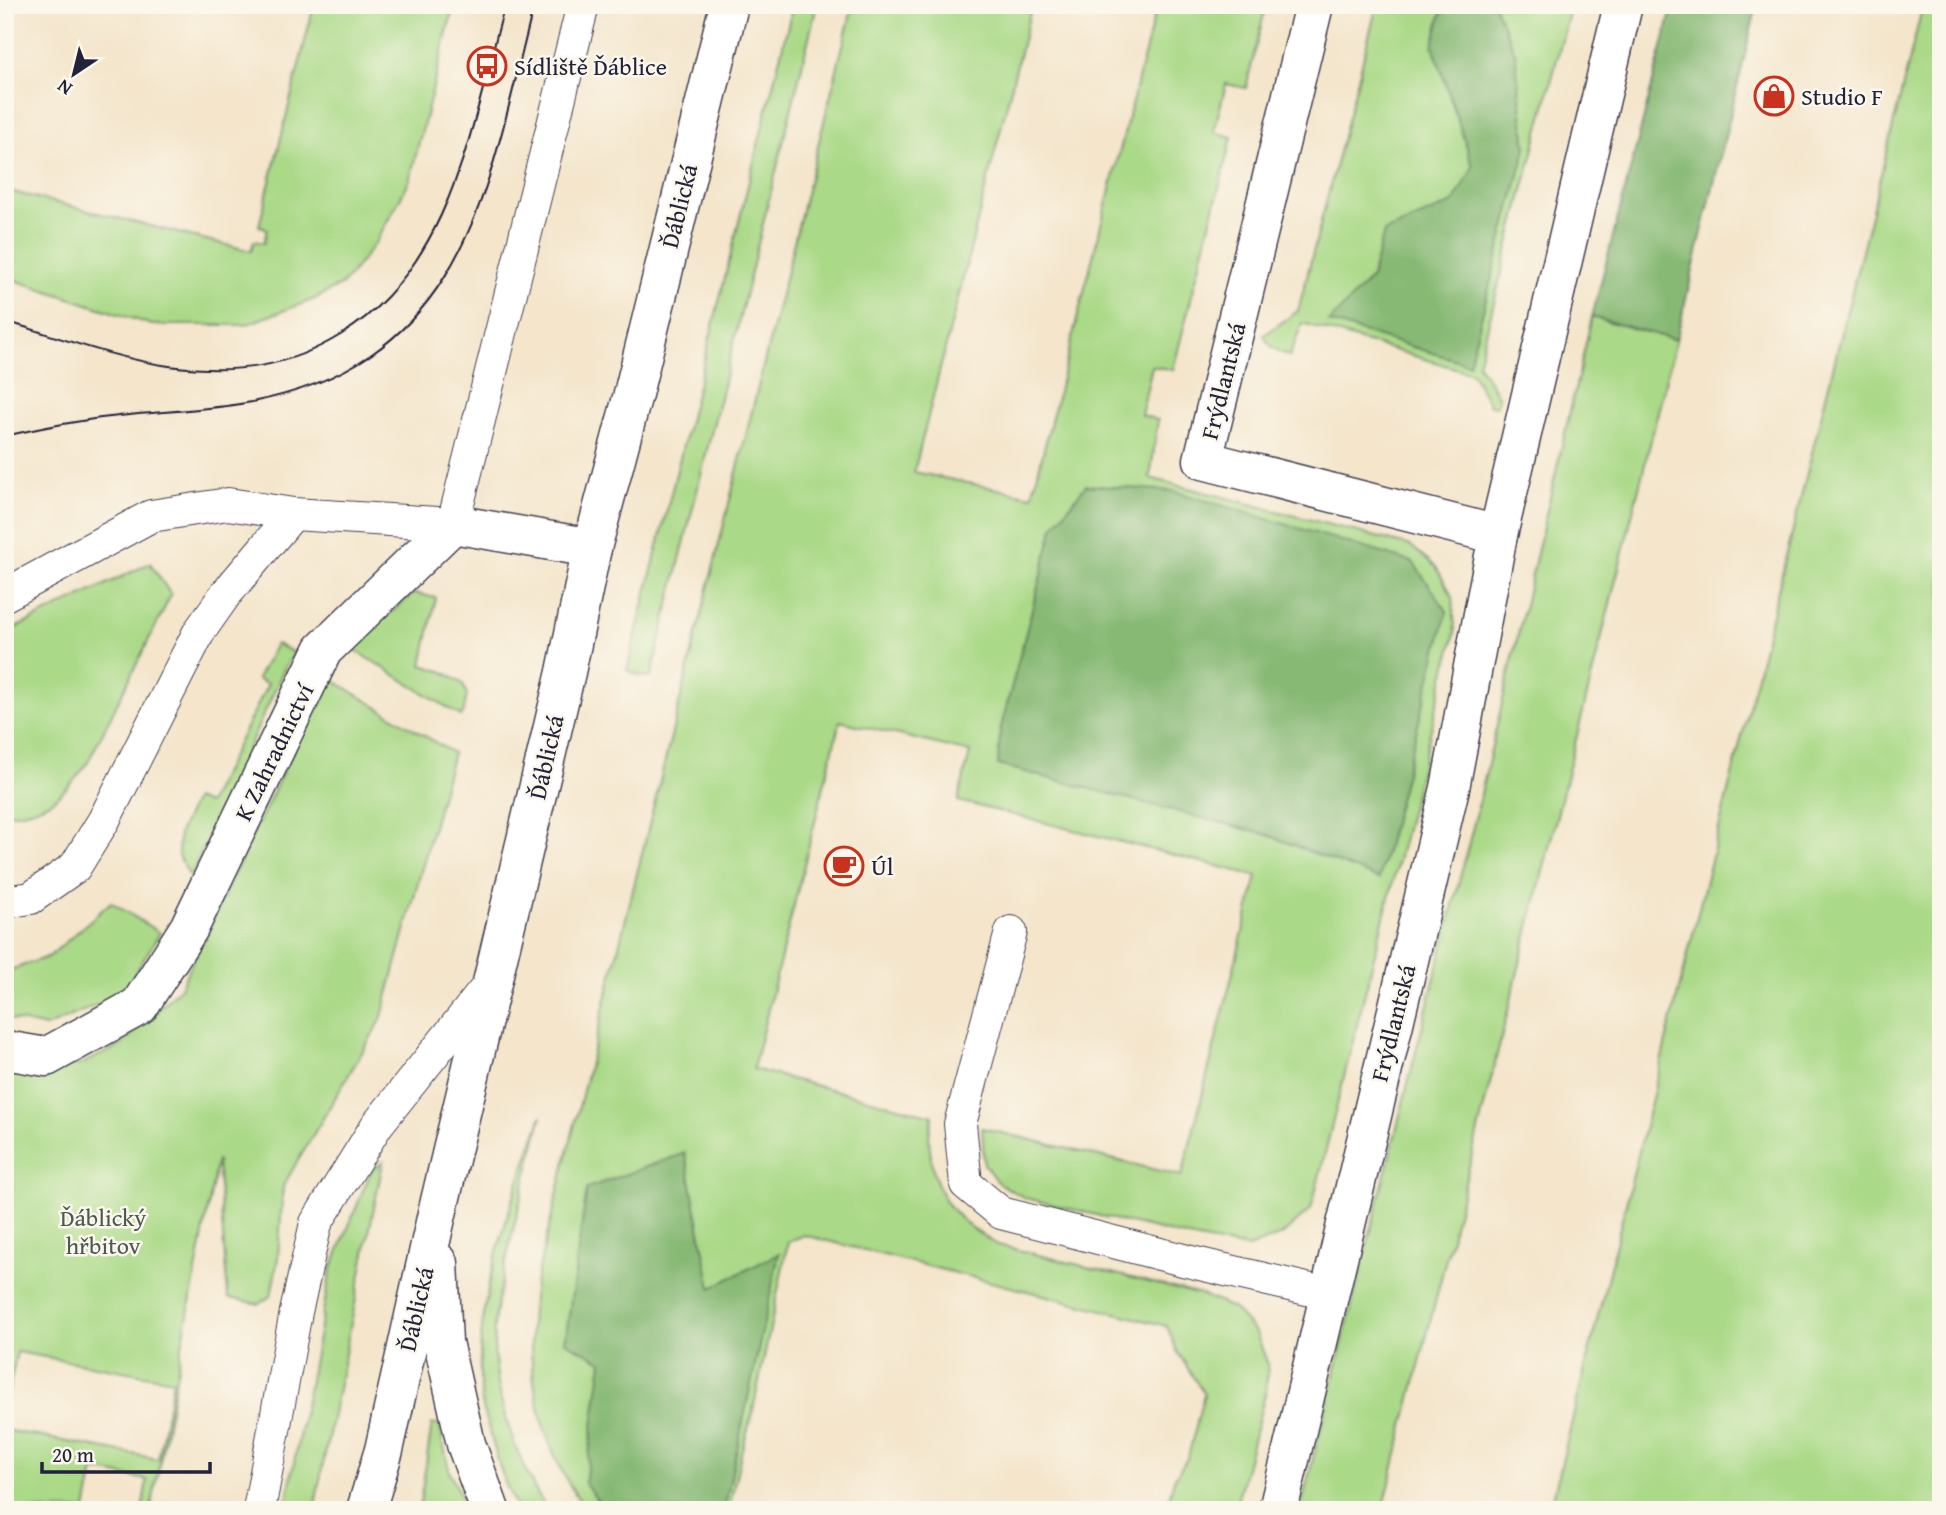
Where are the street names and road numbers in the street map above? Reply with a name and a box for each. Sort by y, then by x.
street label: Ďáblická [652,160,706,252]
street label: Frýdlantská [1192,318,1255,443]
street label: K Zahradnictví [226,676,323,827]
street label: Ďáblická [519,711,573,803]
street label: Frýdlantská [1362,960,1425,1085]
street label: Ďáblická [389,1263,443,1355]

